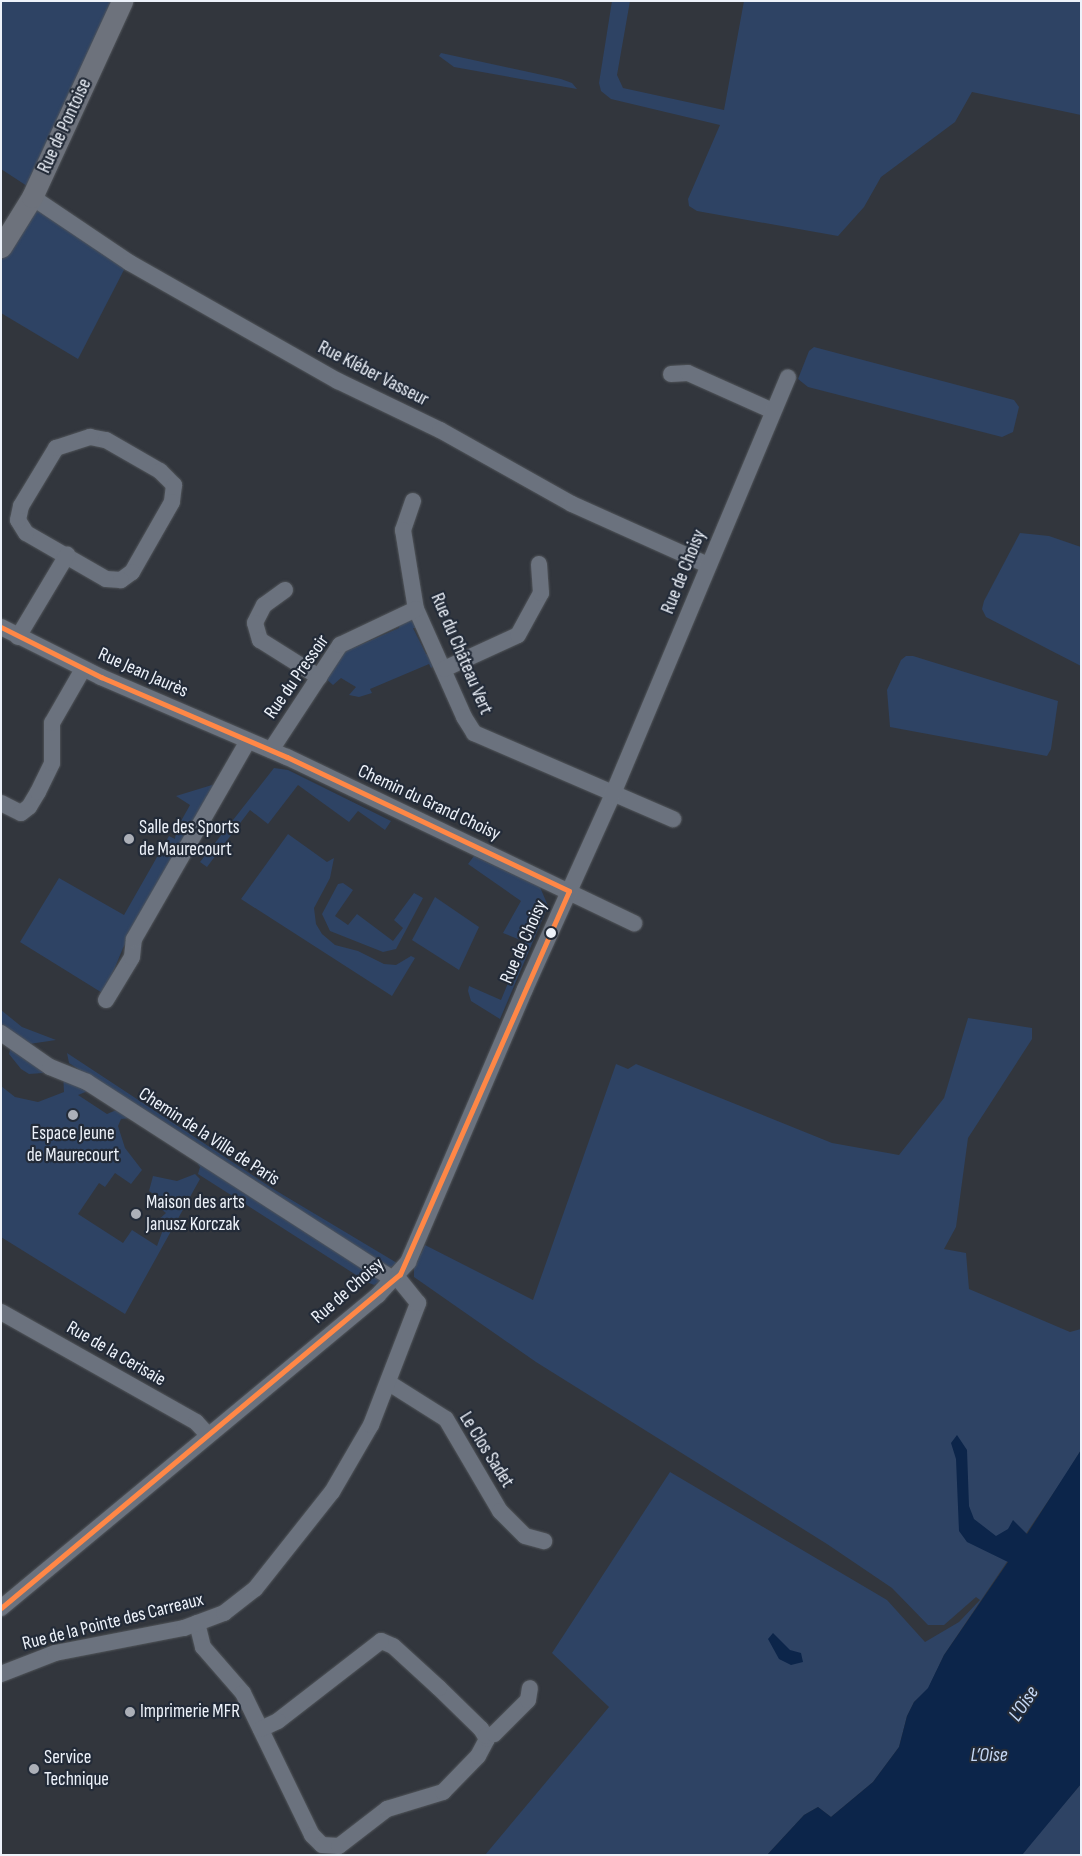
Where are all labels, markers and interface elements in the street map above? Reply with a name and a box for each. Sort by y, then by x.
street label: Rue de Pontoise [33,75,97,177]
street label: Rue Kléber Vasseur [314,336,432,412]
street label: Rue de Choisy [657,527,711,617]
street label: Rue du Château Vert [425,590,497,718]
street label: Rue du Pressoir [260,631,334,723]
street label: Rue Jean Jaurès [94,643,192,703]
street label: Chemin du Grand Choisy [354,760,504,846]
place label: Salle des Sports de Maurecourt [139,817,240,861]
marker: Salle des Sports de Maurecourt [123,833,135,845]
street label: Rue de Choisy [496,897,552,987]
unlabelled marker [546,928,556,938]
street label: Chemin de la Ville de Paris [134,1083,284,1191]
marker: Espace Jeune de Maurecourt [67,1109,79,1121]
place label: Espace Jeune de Maurecourt [27,1123,119,1167]
place label: Maison des arts Janusz Korczak [146,1192,245,1236]
marker: Maison des arts Janusz Korczak [130,1208,142,1220]
street label: Rue de Choisy [307,1253,389,1329]
street label: Rue de la Cerisaie [62,1316,170,1392]
street label: Le Clos Sadet [454,1408,518,1492]
street label: Rue de la Pointe des Carreaux [20,1588,206,1656]
water label: L'Oise [1004,1682,1044,1726]
place label: Imprimerie MFR [140,1701,240,1723]
marker: Imprimerie MFR [124,1706,136,1718]
water label: L’Oise [971,1743,1007,1767]
place label: Service Technique [44,1747,109,1791]
marker: Service Technique [28,1763,40,1775]

